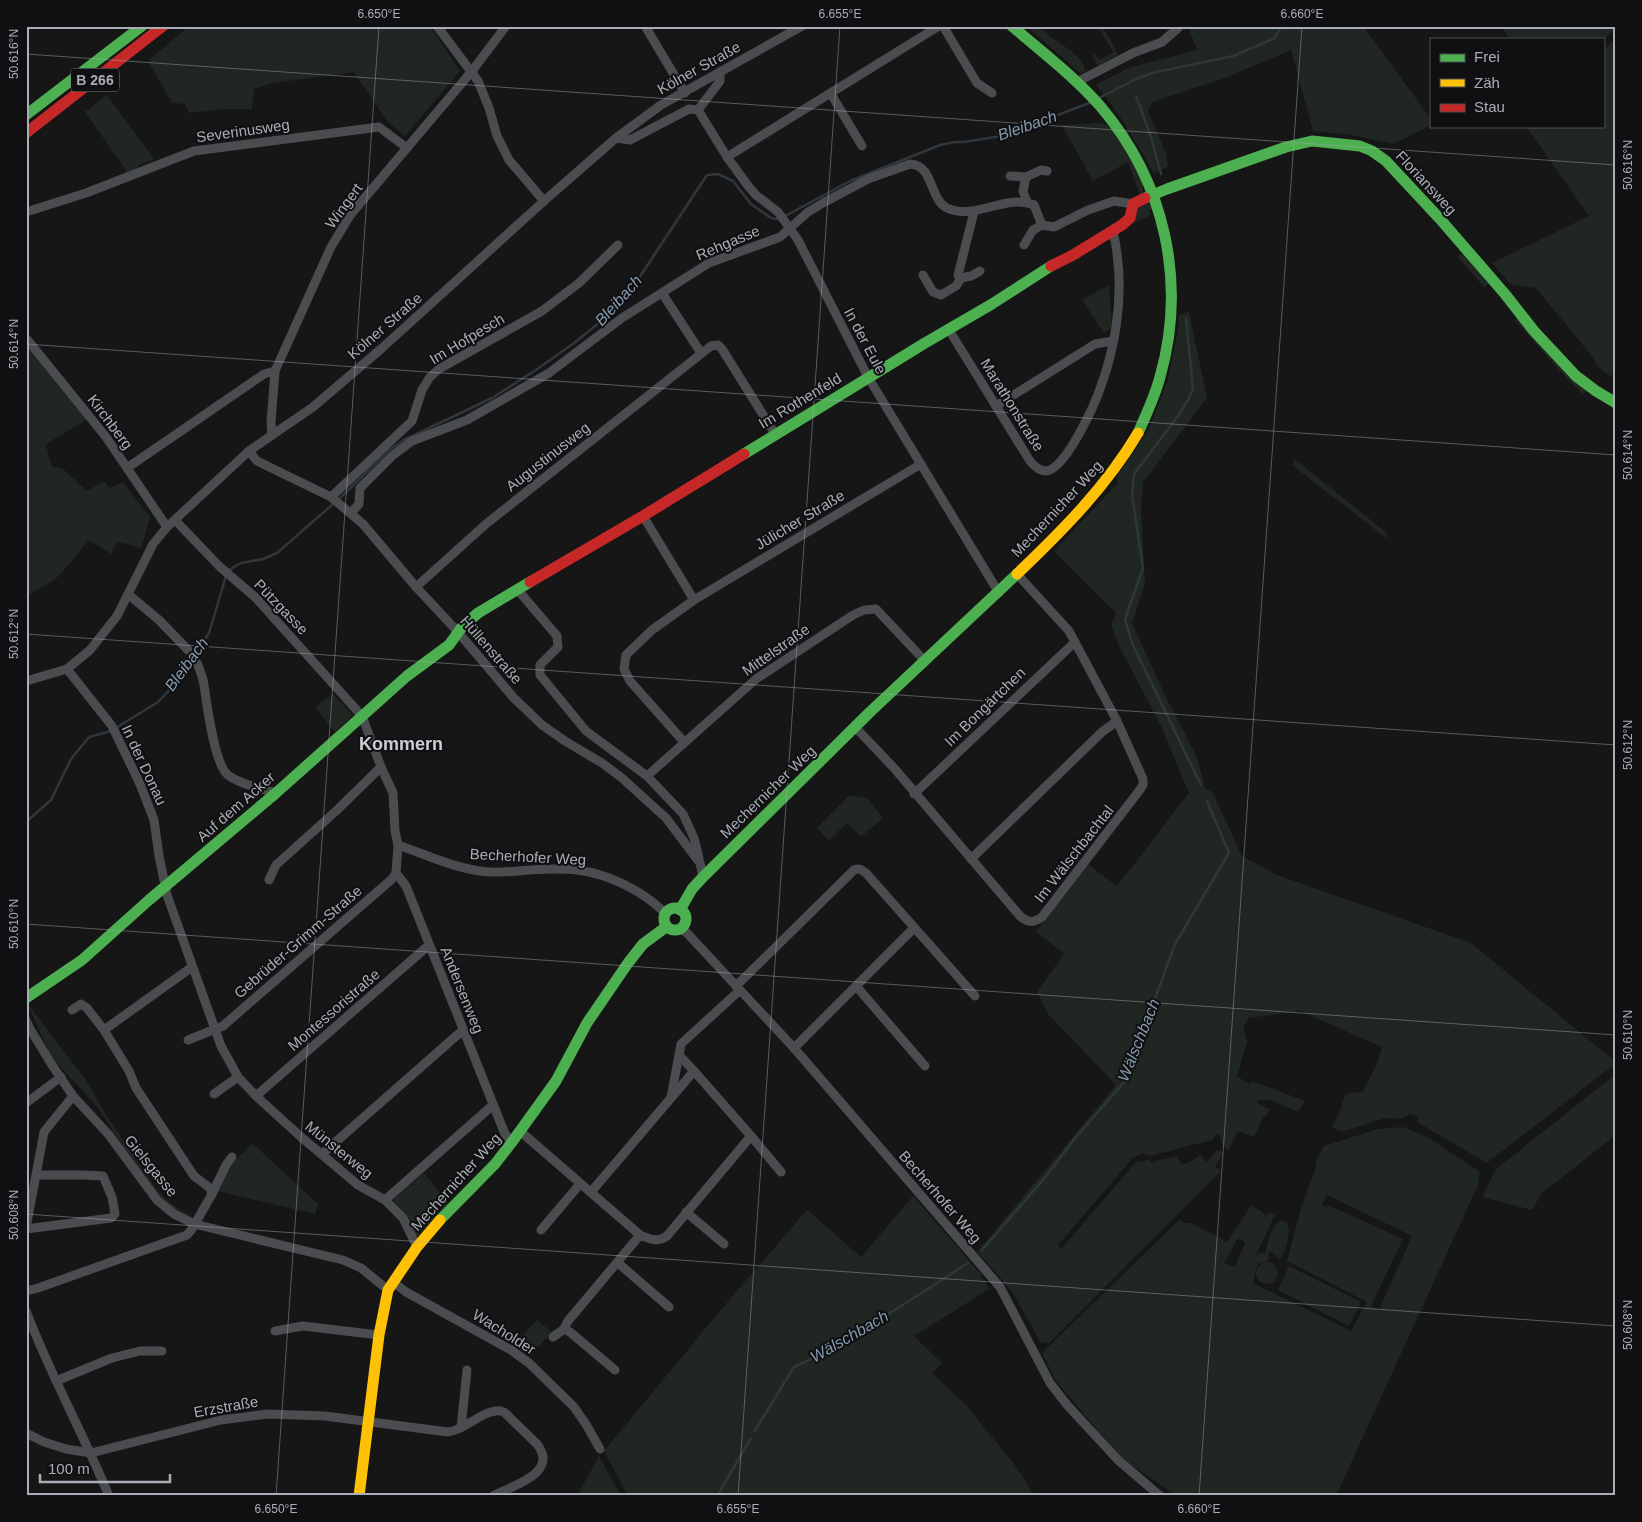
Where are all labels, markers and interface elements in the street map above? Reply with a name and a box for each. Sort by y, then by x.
text: 6.650°E [358,7,400,21]
text: 6.655°E [819,7,861,21]
text: 6.660°E [1281,7,1323,21]
text: 50.616°N [7,29,21,79]
street label: Kölner Straße [654,38,743,97]
legend [1430,38,1604,128]
text: Frei [1474,48,1500,65]
road number: B 266 [71,68,119,92]
text: Zäh [1474,74,1500,91]
text: Stau [1474,98,1505,115]
water label: Bleibach [995,107,1059,144]
street label: Severinusweg [195,116,291,145]
text: 50.616°N [1621,140,1635,190]
street label: Floriansweg [1393,147,1460,218]
street label: Wingert [322,179,366,232]
street label: Rehgasse [693,222,762,264]
water label: Bleibach [592,272,645,329]
street label: Kölner Straße [344,289,425,362]
street label: In der Eule [841,305,890,377]
street label: Im Hofpesch [426,310,507,368]
text: 50.614°N [7,319,21,369]
street label: Marathonstraße [977,355,1048,454]
street label: Im Rothenfeld [755,369,844,432]
street label: Kirchberg [84,391,137,452]
street label: Augustinusweg [502,419,593,495]
text: 50.614°N [1621,430,1635,480]
street label: Mechernicher Weg [1008,457,1106,560]
street label: Jülicher Straße [752,486,847,553]
street label: Pützgasse [251,576,312,638]
text: 50.612°N [7,609,21,659]
street label: Hüllenstraße [457,612,526,687]
street label: Mittelstraße [739,620,813,679]
water label: Bleibach [161,634,211,694]
street label: Im Bongärtchen [941,664,1029,750]
text: 50.612°N [1621,720,1635,770]
street label: In der Donau [118,722,170,808]
district label: Kommern [359,734,443,754]
street label: Mechernicher Weg [717,742,819,841]
street label: Auf dem Acker [193,768,278,845]
street label: Im Wälschbachtal [1030,802,1117,906]
street label: Becherhofer Weg [469,845,587,868]
street label: Gebrüder-Grimm-Straße [230,882,365,1002]
text: 50.610°N [7,899,21,949]
street label: Andersenweg [437,944,488,1036]
street label: Montessoristraße [284,965,383,1054]
water label: Wälschbach [1114,997,1163,1084]
text: 50.610°N [1621,1010,1635,1060]
street label: Münsterweg [302,1117,376,1182]
street label: Mechernicher Weg [407,1129,504,1234]
street label: Gielsgasse [121,1132,181,1200]
street label: Becherhofer Weg [896,1147,985,1246]
text: 50.608°N [7,1190,21,1240]
text: 50.608°N [1621,1300,1635,1350]
street label: Wacholder [470,1306,539,1358]
water label: Wälschbach [807,1307,891,1366]
street label: Erzstraße [192,1392,259,1421]
scale bar [40,1452,170,1484]
text: 100 m [48,1460,90,1477]
text: 6.650°E [255,1502,297,1516]
text: 6.655°E [717,1502,759,1516]
text: 6.660°E [1178,1502,1220,1516]

